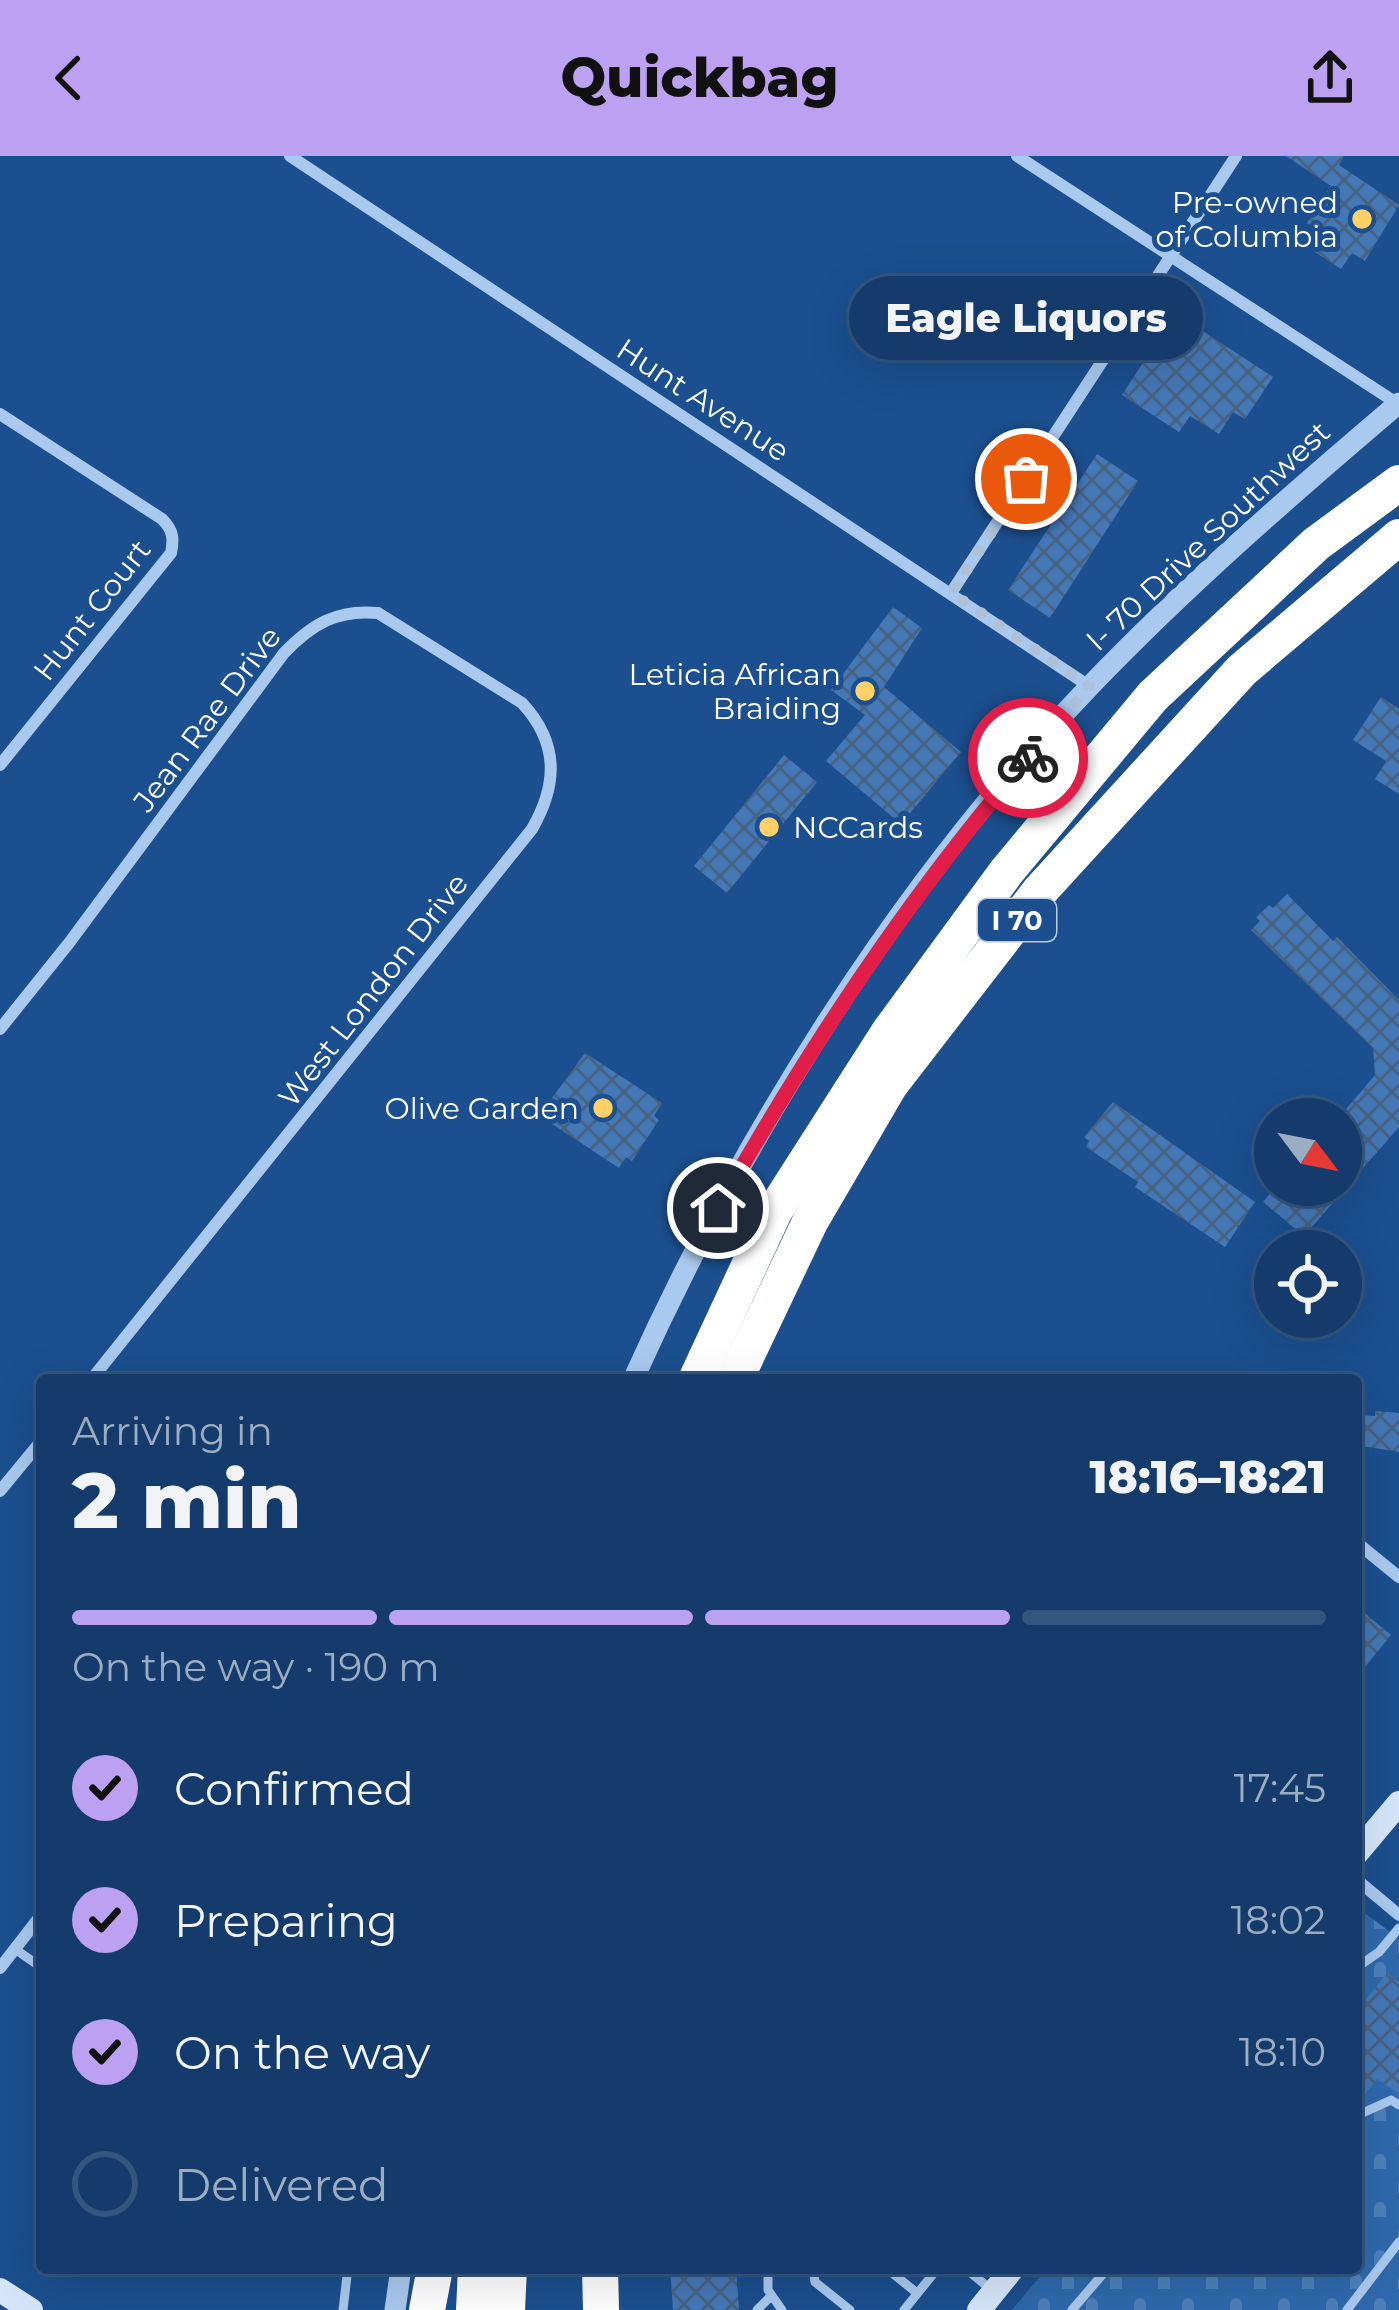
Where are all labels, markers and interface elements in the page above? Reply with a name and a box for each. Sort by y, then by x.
icon: back [36,45,102,111]
text: Quickbag [560,45,839,111]
icon: share [1297,45,1363,111]
place label: Pre-owned of Columbia [1156,184,1338,255]
marker: Pre-owned of Columbia [1349,206,1375,232]
callout: Eagle Liquors [849,275,1203,359]
text: Eagle Liquors [885,294,1167,342]
street label: Hunt Avenue [610,331,796,469]
street label: I- 70 Drive Southwest [1078,413,1338,659]
pin [975,428,1077,530]
icon: bag [993,446,1059,512]
street label: Hunt Court [25,532,159,688]
street label: Jean Rae Drive [125,619,289,820]
place label: Leticia African Braiding [628,656,841,727]
marker: Leticia African Braiding [852,678,878,704]
courier [968,698,1088,818]
icon: bike [995,725,1061,791]
place label: NCCards [793,809,923,846]
marker: NCCards [756,814,782,840]
street label: West London Drive [270,866,476,1114]
road number: I 70 [978,899,1056,941]
place label: Olive Garden [385,1090,579,1127]
marker: Olive Garden [590,1095,616,1121]
north arrow [1254,1098,1362,1206]
map controls [1254,1098,1362,1338]
pin [667,1157,769,1259]
icon: home [685,1175,751,1241]
button: locate [1254,1230,1362,1338]
text: Arriving in [72,1407,273,1455]
text: 18:16–18:21 [1090,1449,1326,1504]
text: 2 min [72,1452,302,1548]
text: On the way · 190 m [72,1643,440,1691]
icon: check [72,1755,138,1821]
text: Confirmed [174,1761,414,1816]
text: 17:45 [1234,1764,1326,1812]
icon: check [72,1887,138,1953]
text: Preparing [174,1893,398,1948]
text: 18:02 [1231,1896,1326,1944]
icon: check [72,2019,138,2085]
text: On the way [174,2025,430,2080]
text: 18:10 [1239,2028,1326,2076]
text: Delivered [174,2157,389,2212]

